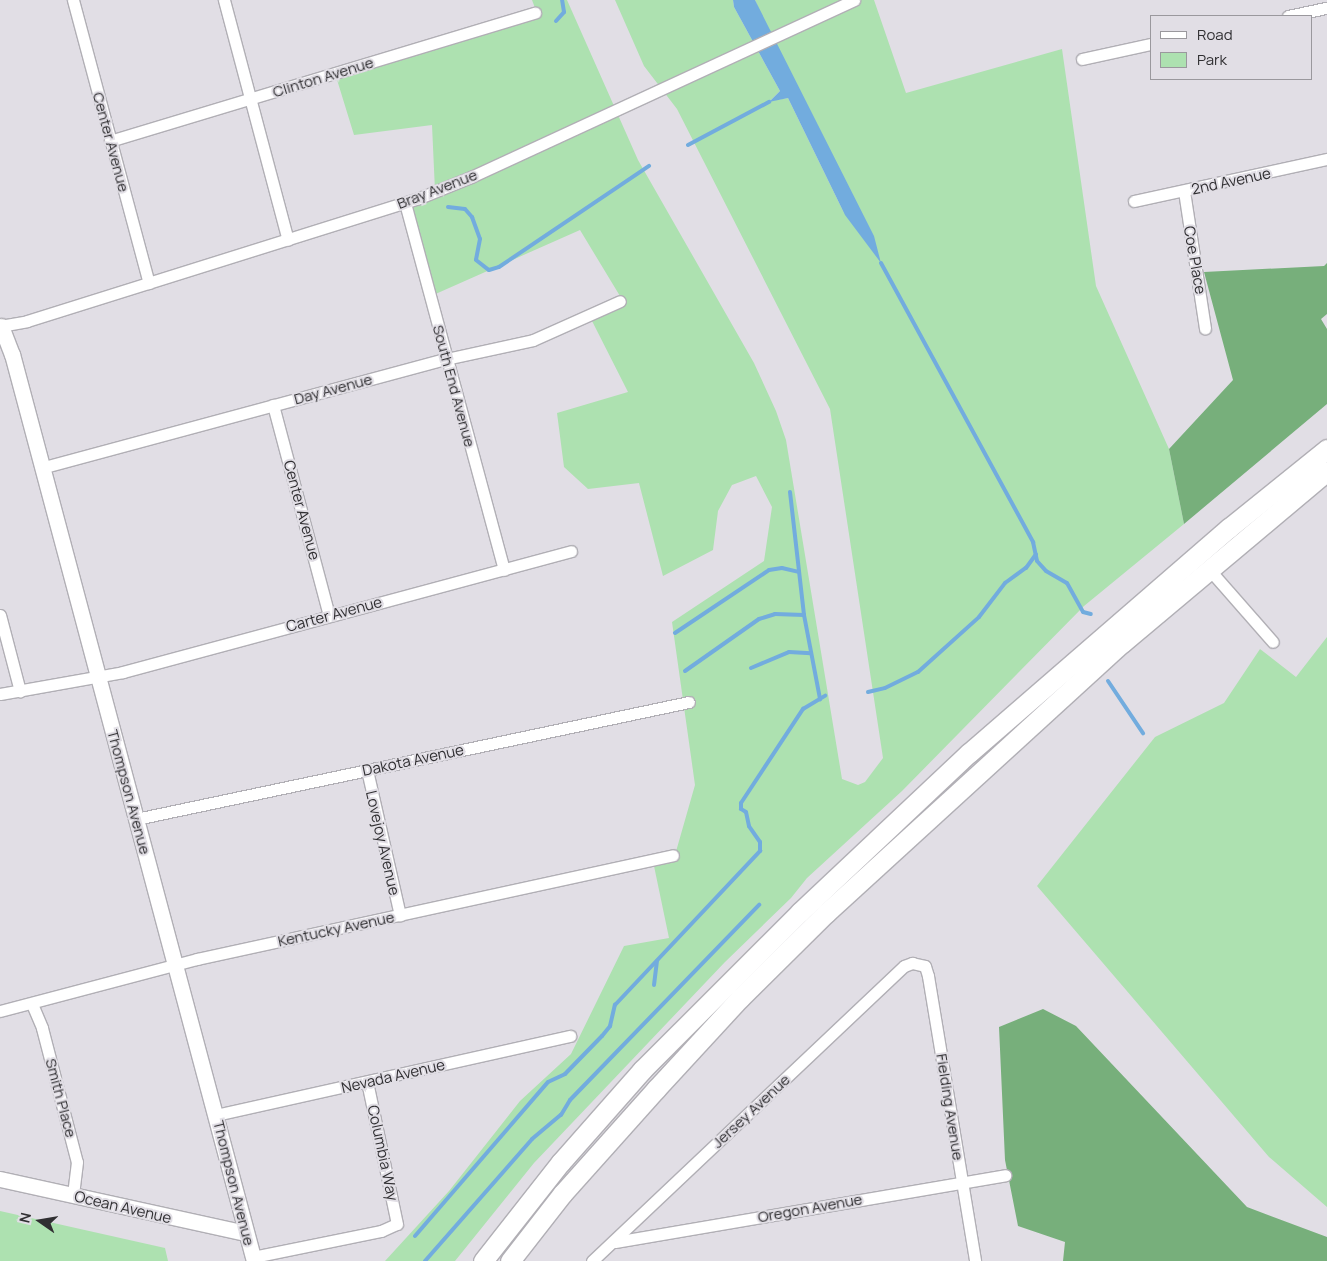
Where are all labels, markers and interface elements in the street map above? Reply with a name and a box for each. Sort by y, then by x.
legend [1150,15,1312,80]
text: Road [1197,24,1233,45]
text: Park [1197,49,1227,70]
street label: Clinton Avenue [270,53,376,101]
street label: Center Avenue [89,90,133,194]
street label: 2nd Avenue [1190,164,1272,198]
street label: Bray Avenue [394,165,480,213]
street label: Coe Place [1180,224,1210,296]
street label: South End Avenue [429,323,479,449]
street label: Day Avenue [292,370,374,408]
street label: Center Avenue [280,458,324,562]
street label: Carter Avenue [284,593,384,635]
street label: Thompson Avenue [104,728,154,856]
street label: Dakota Avenue [361,740,465,780]
street label: Lovejoy Avenue [362,789,404,897]
street label: Kentucky Avenue [276,908,396,950]
street label: Fielding Avenue [933,1052,967,1162]
street label: Nevada Avenue [339,1055,447,1097]
street label: Smith Place [42,1056,80,1140]
street label: Jersey Avenue [708,1070,794,1152]
street label: Columbia Way [364,1103,402,1203]
street label: Thompson Avenue [210,1119,258,1247]
street label: Ocean Avenue [73,1187,173,1227]
street label: Oregon Avenue [756,1190,864,1226]
north arrow [15,1196,65,1246]
text: N [15,1210,35,1225]

